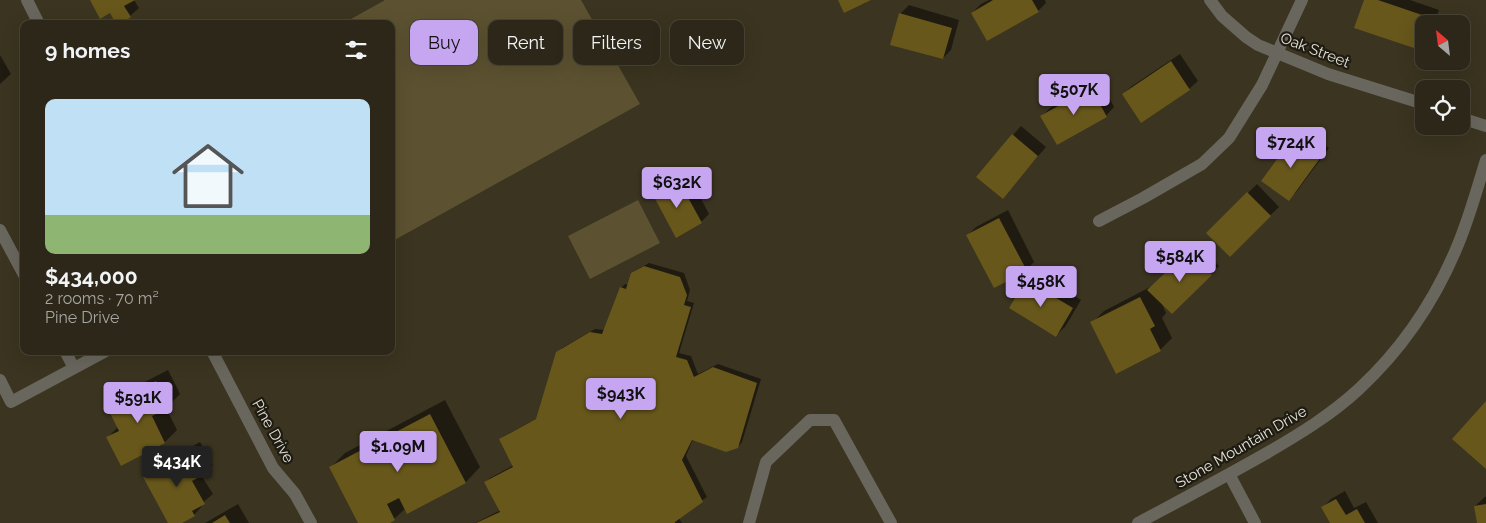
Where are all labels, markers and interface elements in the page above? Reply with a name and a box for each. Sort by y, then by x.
north arrow [1415,15,1470,70]
map controls [1415,15,1470,135]
chip: Buy [410,20,478,65]
chip: Rent [488,20,563,65]
chip: Filters [573,20,660,65]
chip: New [670,20,744,65]
street label: Oak Street [1278,29,1352,71]
icon: filters [342,36,370,64]
text: 9 homes [45,38,130,63]
pin: $507K [1039,74,1109,116]
text: $507K [1050,80,1098,99]
button: locate [1415,80,1470,135]
pin: $724K [1256,126,1326,169]
icon: home [163,131,253,221]
text: $724K [1267,133,1315,152]
pin: $632K [642,166,712,209]
text: $632K [653,173,701,192]
pin: $584K [1145,240,1215,283]
text: $584K [1156,247,1204,266]
text: $434,000 [45,264,138,289]
pin: $458K [1006,266,1076,308]
text: $458K [1017,272,1065,291]
text: 2 rooms · 70 m² [45,289,159,308]
text: Pine Drive [45,308,119,327]
pin: $943K [586,378,656,420]
pin: $591K [103,382,173,424]
text: $943K [597,384,645,403]
text: $591K [114,388,162,407]
street label: Pine Drive [248,396,298,466]
street label: Stone Mountain Drive [1172,402,1310,492]
pin: $1.09M [357,430,439,473]
text: $1.09M [371,437,425,456]
pin: $434K [142,446,212,488]
text: $434K [153,452,201,471]

